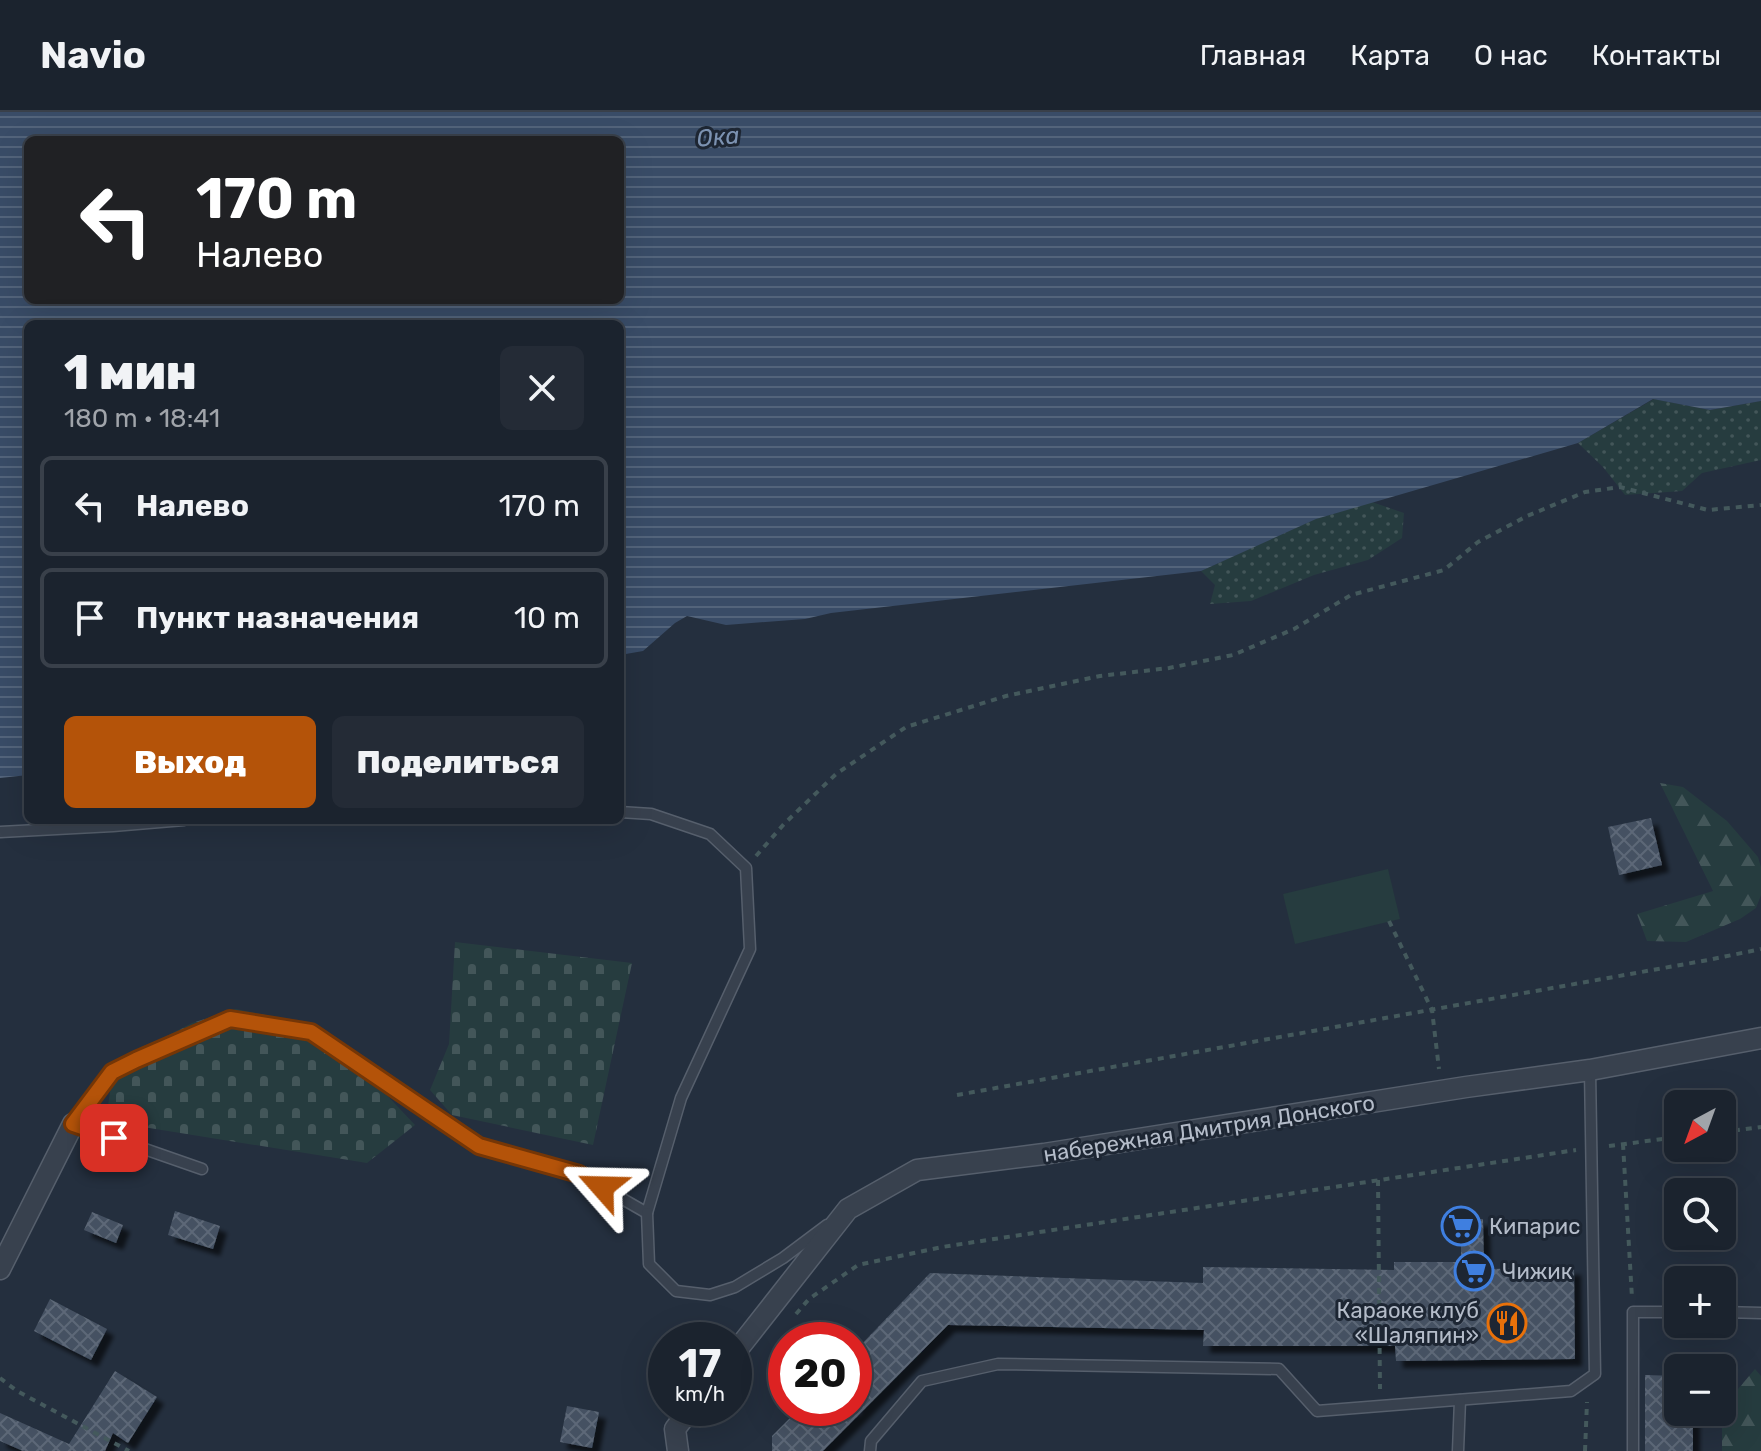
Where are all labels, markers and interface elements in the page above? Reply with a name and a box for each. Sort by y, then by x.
text: Navio [40,32,146,78]
text: Главная [1200,39,1306,72]
text: Карта [1350,39,1430,72]
text: О нас [1474,39,1548,72]
text: Контакты [1592,39,1721,72]
water label: Ока [695,121,741,153]
text: 170 m [196,166,357,232]
icon: left [64,168,168,272]
text: Налево [196,233,323,276]
text: 1 мин [64,344,197,401]
button: close [500,346,584,430]
text: 180 m · 18:41 [64,403,220,434]
icon: left [68,484,112,528]
text: Налево [136,488,249,524]
text: 170 m [499,488,580,524]
icon: arrive [68,596,112,640]
text: Пункт назначения [136,600,419,636]
text: 10 m [514,600,580,636]
button: Выход [64,716,316,808]
button: Поделиться [332,716,584,808]
street label: набережная Дмитрия Донского [1041,1089,1377,1168]
north arrow [1664,1090,1736,1162]
map controls [1664,1090,1736,1426]
pin [80,1104,148,1172]
icon: arrive [92,1116,136,1160]
position arrow [560,1145,644,1229]
button: search [1664,1178,1736,1250]
supermarket icon: Кипарис [1440,1205,1482,1247]
place label: Кипарис [1489,1213,1580,1240]
supermarket icon: Чижик [1453,1250,1495,1292]
place label: Чижик [1502,1258,1573,1285]
button: + [1664,1266,1736,1338]
place label: Караоке клуб «Шаляпин» [1337,1297,1479,1349]
restaurant icon: Караоке клуб «Шаляпин» [1486,1302,1528,1344]
speed limit sign: 20 [768,1322,872,1426]
text: 17 [679,1340,721,1387]
button: − [1664,1354,1736,1426]
text: km/h [675,1382,725,1406]

